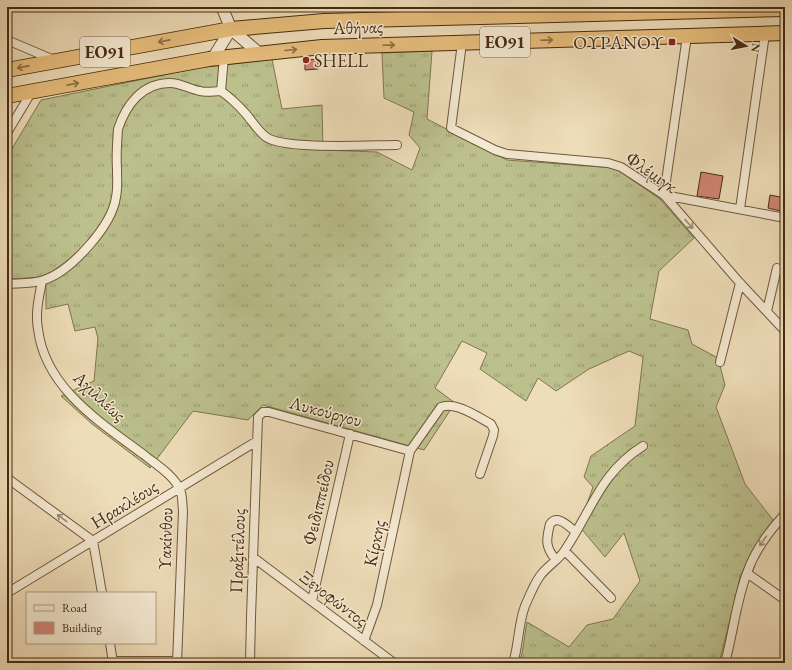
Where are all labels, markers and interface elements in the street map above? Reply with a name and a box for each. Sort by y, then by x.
street label: Αθήνας [332,15,383,39]
north arrow [726,26,766,66]
road number: ΕΟ91 [480,27,530,57]
place label: ΟΥΡΑΝΟΥ [573,31,665,54]
road number: ΕΟ91 [80,37,130,67]
one-way arrow [158,37,171,45]
one-way arrow [540,37,553,44]
marker: ΟΥΡΑΝΟΥ [667,37,677,47]
one-way arrow [382,41,395,49]
text: N [748,42,764,53]
one-way arrow [284,46,297,54]
place label: SHELL [314,49,369,72]
marker: SHELL [301,55,311,65]
one-way arrow [17,64,30,72]
one-way arrow [66,79,79,87]
street label: Φλέμιγκ [622,146,683,198]
one-way arrow [685,219,694,230]
street label: Αχιλλέως [68,365,131,426]
street label: Λυκούργου [286,390,365,432]
street label: Φειδιππείδου [297,457,339,547]
street label: Ηρακλέους [86,475,162,533]
street label: Υακίνθου [152,507,178,571]
street label: Πραξιτέλους [224,508,250,594]
one-way arrow [57,514,68,522]
street label: Κίρκης [358,518,390,568]
one-way arrow [759,536,767,547]
street label: Ξενοφώντος [295,565,373,631]
legend [26,592,156,644]
text: Road [62,600,88,616]
text: Building [62,620,103,636]

